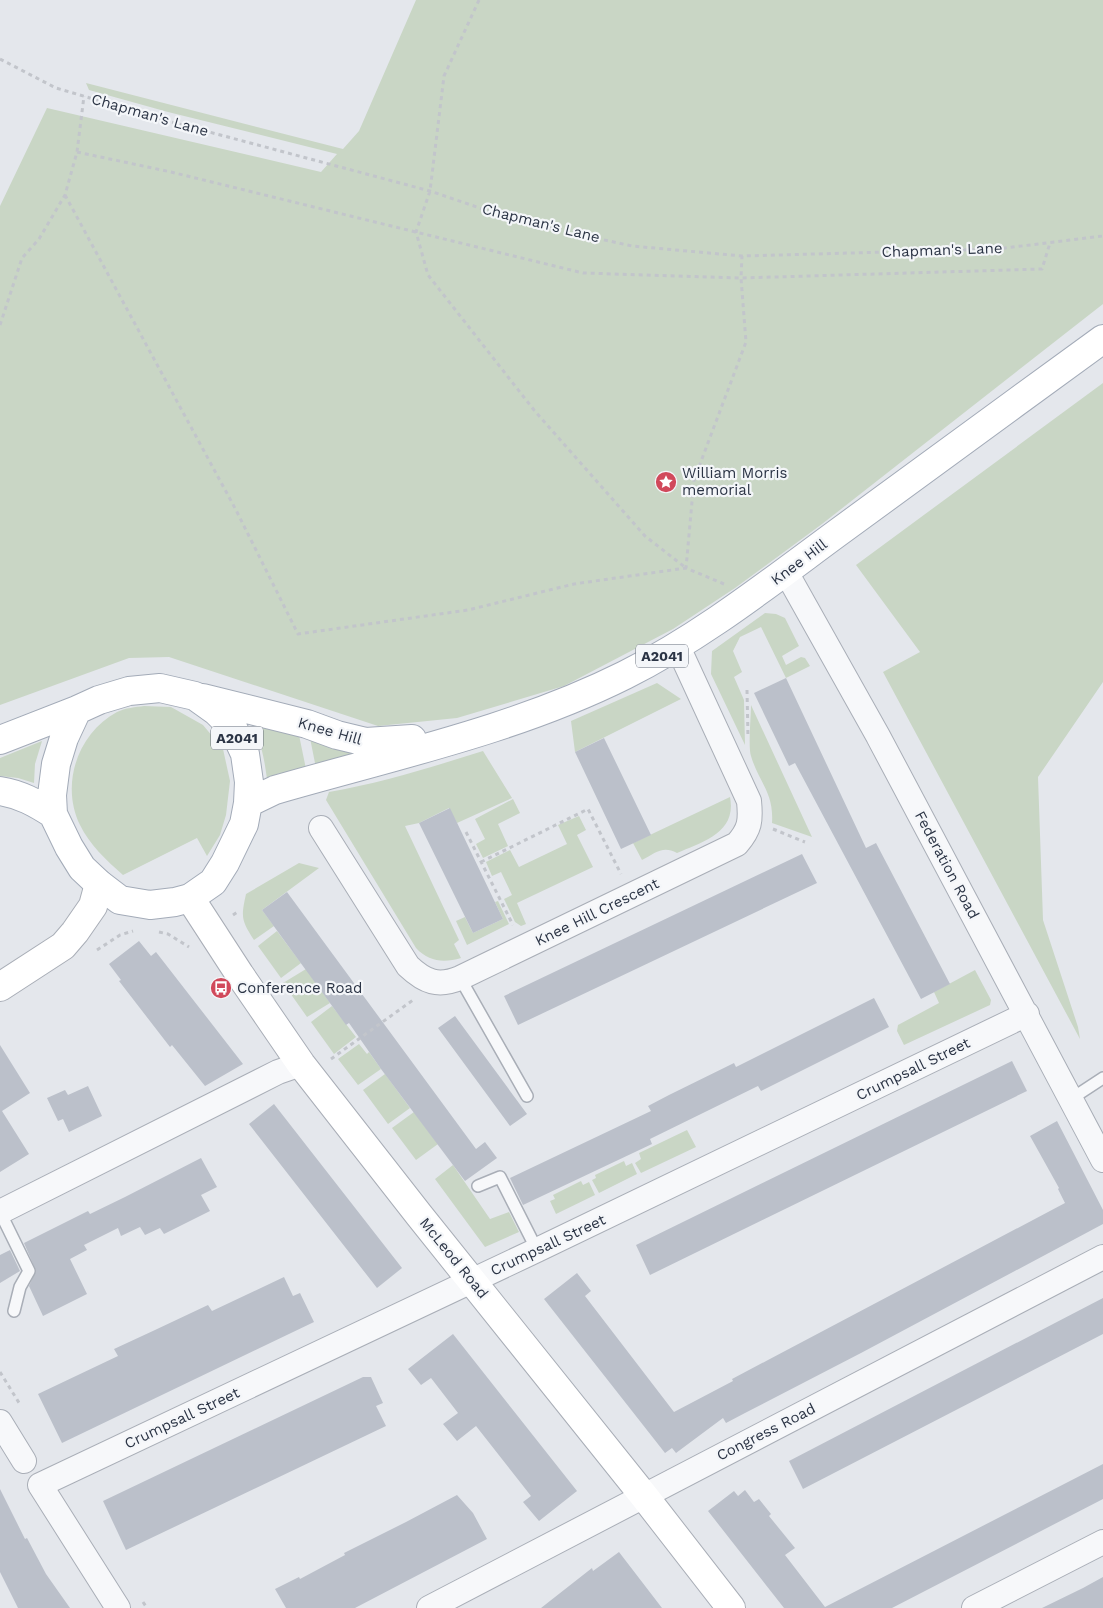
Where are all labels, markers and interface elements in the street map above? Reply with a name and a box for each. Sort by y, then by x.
street label: Chapman's Lane [89,90,211,140]
street label: Chapman's Lane [480,200,602,246]
street label: Chapman's Lane [881,239,1003,261]
place label: William Morris memorial [682,464,787,499]
place icon: William Morris memorial [654,470,678,494]
street label: Knee Hill [767,535,831,589]
road number: A2041 [636,644,688,668]
street label: Knee Hill [296,713,364,749]
road number: A2041 [211,726,263,750]
street label: Federation Road [911,808,983,922]
street label: Knee Hill Crescent [532,874,663,950]
bus stop icon: Conference Road [209,976,233,1000]
place label: Conference Road [237,979,362,997]
street label: Crumpsall Street [853,1033,974,1104]
street label: Crumpsall Street [488,1210,609,1280]
street label: McLeod Road [416,1214,492,1302]
street label: Crumpsall Street [122,1383,243,1453]
street label: Congress Road [714,1399,818,1465]

